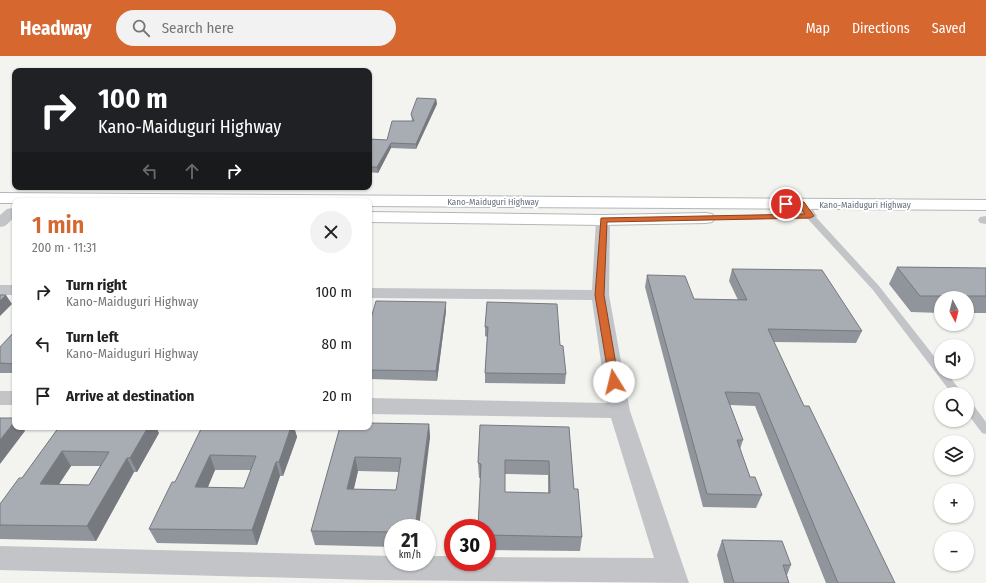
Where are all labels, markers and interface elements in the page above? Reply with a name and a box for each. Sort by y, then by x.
search box [116,10,396,46]
text: Headway [20,17,92,40]
icon: search [130,17,152,39]
text: Search here [162,19,234,37]
text: Map [806,20,830,37]
text: Directions [852,20,910,37]
text: Saved [932,20,966,37]
text: 100 m [98,82,168,115]
icon: right [32,84,84,136]
text: Kano-Maiduguri Highway [98,116,281,138]
icon: left [139,160,161,182]
icon: ahead [181,160,203,182]
icon: right [223,160,245,182]
pin [769,187,803,221]
icon: arrive [775,193,797,215]
street label: Kano-Maiduguri Highway [447,197,539,207]
street label: Kano-Maiduguri Highway [819,200,911,210]
text: 1 min [32,211,84,239]
button: close [310,211,352,253]
text: 200 m · 11:31 [32,240,97,255]
text: Turn right [66,276,127,294]
icon: right [32,281,54,303]
text: 100 m [315,283,352,301]
north arrow [934,291,974,331]
map controls [934,291,974,571]
text: Kano-Maiduguri Highway [66,294,198,309]
text: Turn left [66,328,119,346]
icon: left [32,333,54,355]
text: 80 m [322,335,352,353]
button: sound [934,339,974,379]
text: Kano-Maiduguri Highway [66,346,198,361]
position arrow [593,361,635,403]
icon: arrive [32,385,54,407]
text: Arrive at destination [66,387,194,405]
text: 20 m [323,387,352,405]
button: search [934,387,974,427]
button: layers [934,435,974,475]
button: + [934,483,974,523]
speed limit sign: 30 [444,519,496,571]
text: 21 [401,528,419,552]
button: − [934,531,974,571]
text: km/h [399,549,421,561]

